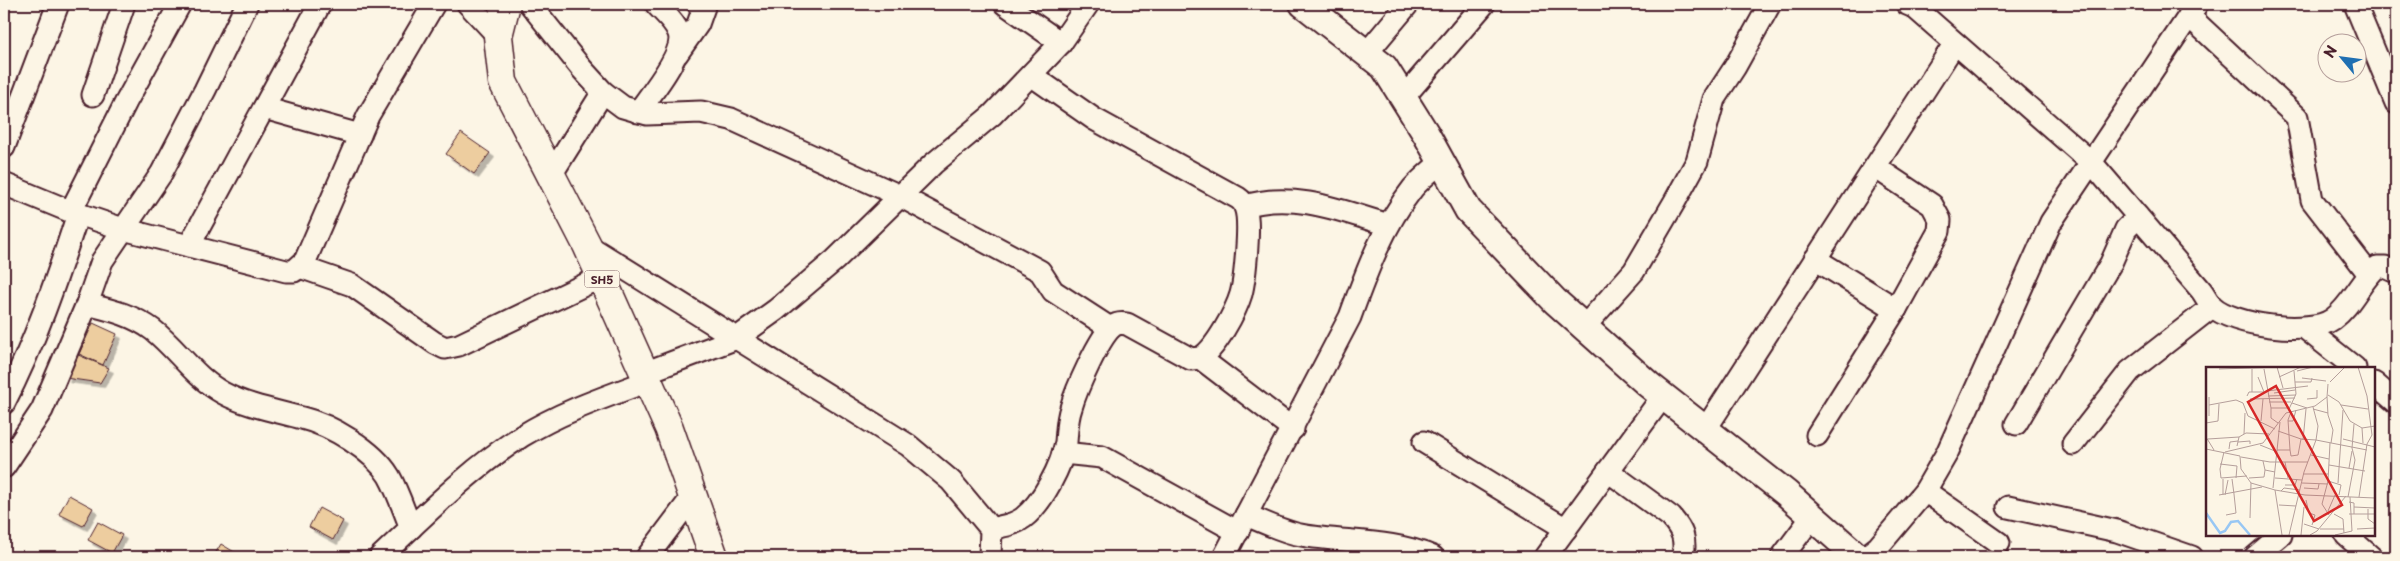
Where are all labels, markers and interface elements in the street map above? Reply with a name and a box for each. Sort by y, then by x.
north arrow [2318,32,2368,82]
text: N [2318,42,2342,61]
road number: SH5 [584,270,620,288]
inset map [2206,367,2375,536]

